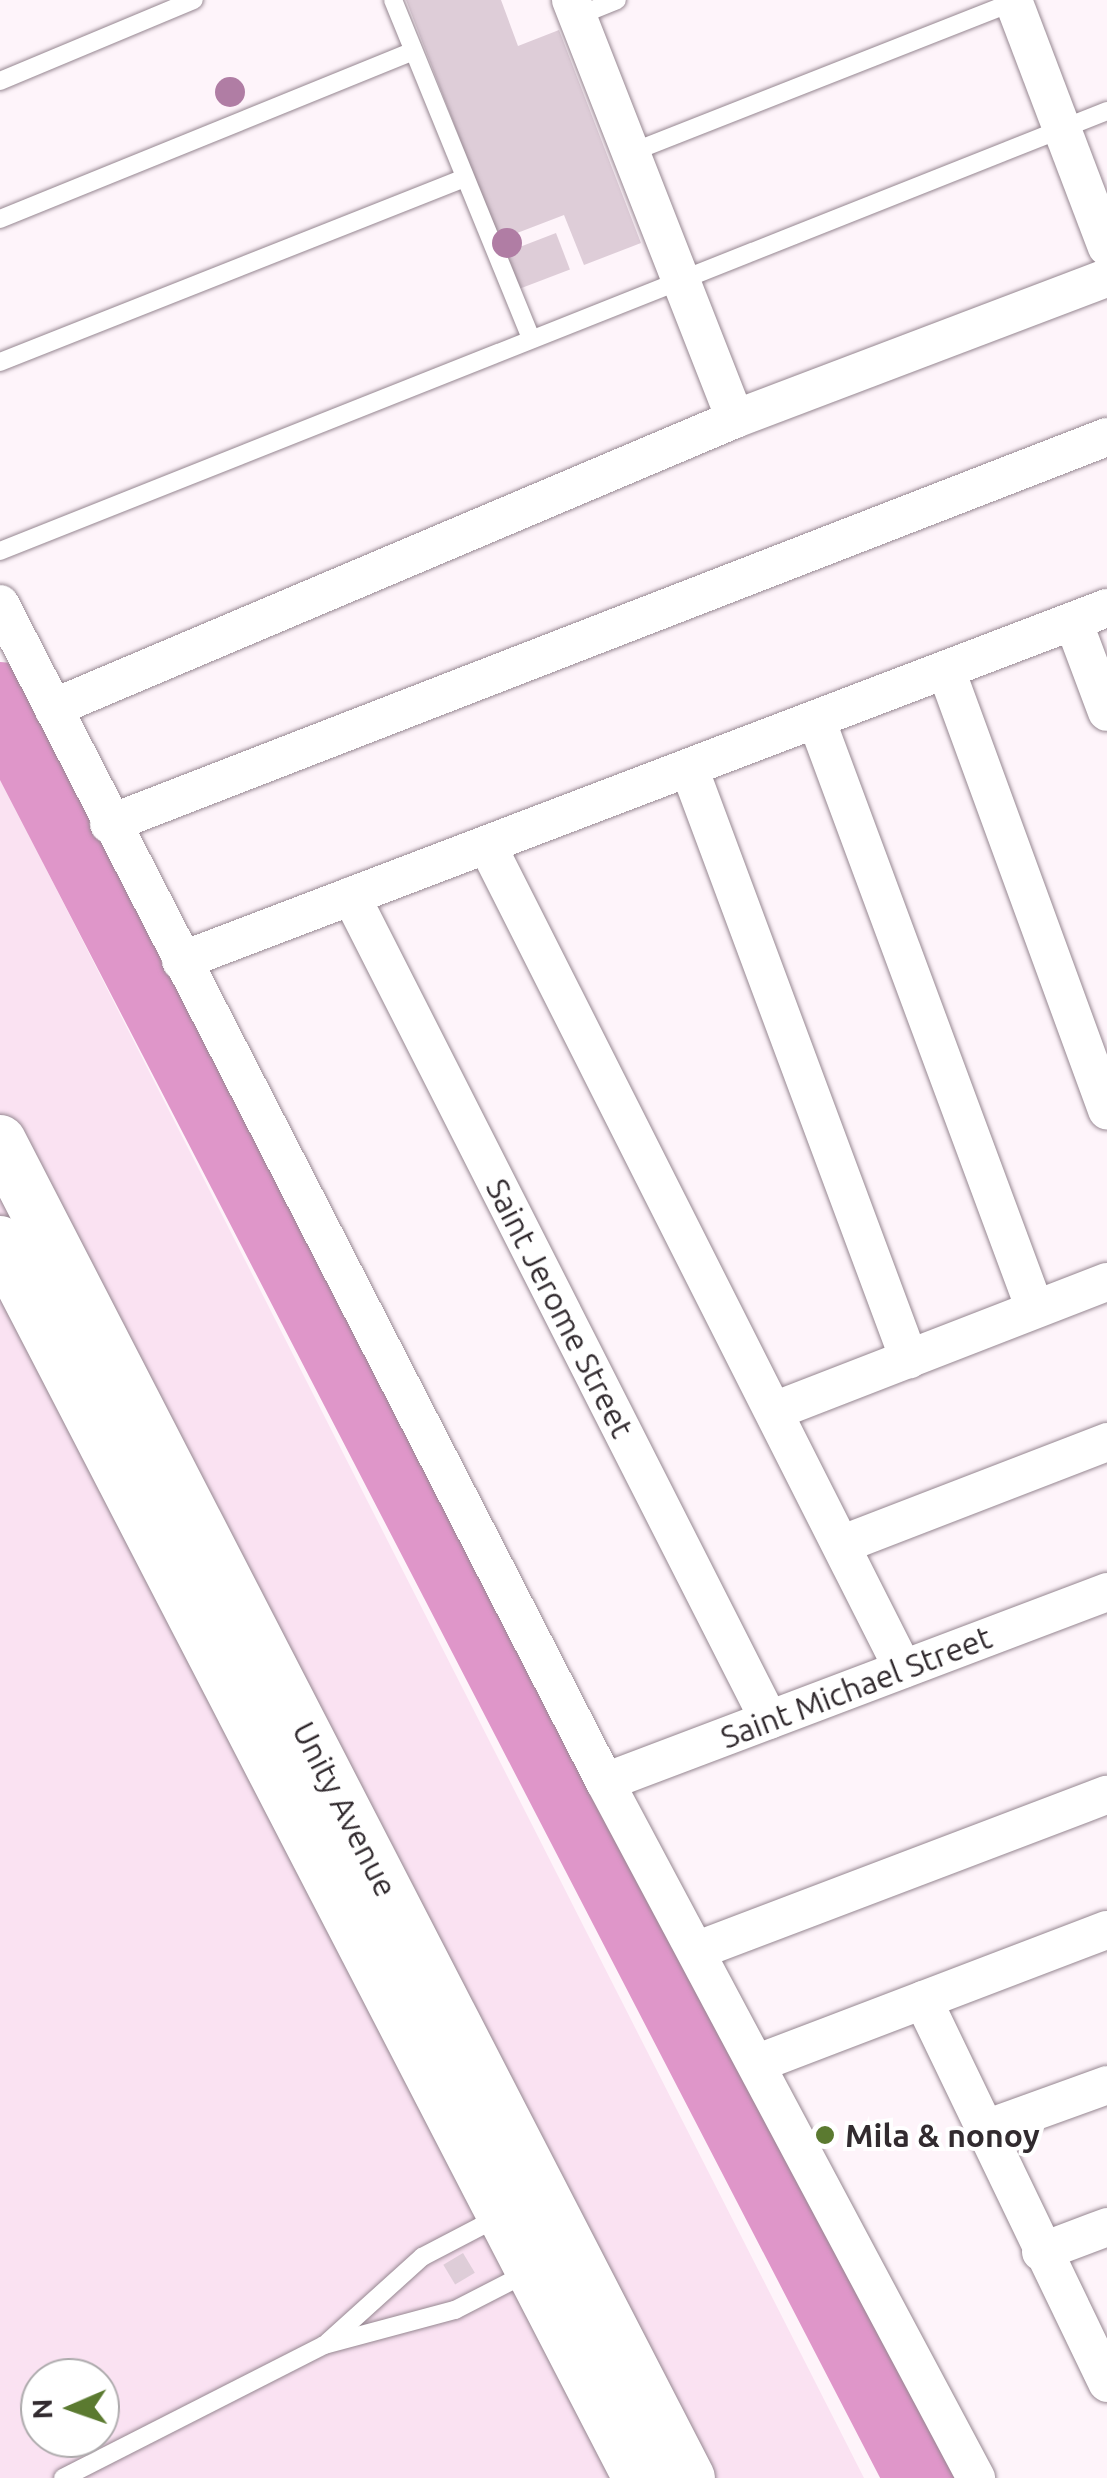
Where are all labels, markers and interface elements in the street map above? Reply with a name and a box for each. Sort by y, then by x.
street label: Saint Jerome Street [478,1172,642,1444]
street label: Saint Michael Street [715,1618,997,1756]
street label: Unity Avenue [285,1715,405,1903]
place label: Mila & nonoy [845,2116,1040,2154]
marker: Mila & nonoy [814,2124,836,2146]
north arrow [20,2358,120,2458]
text: N [26,2398,57,2420]

